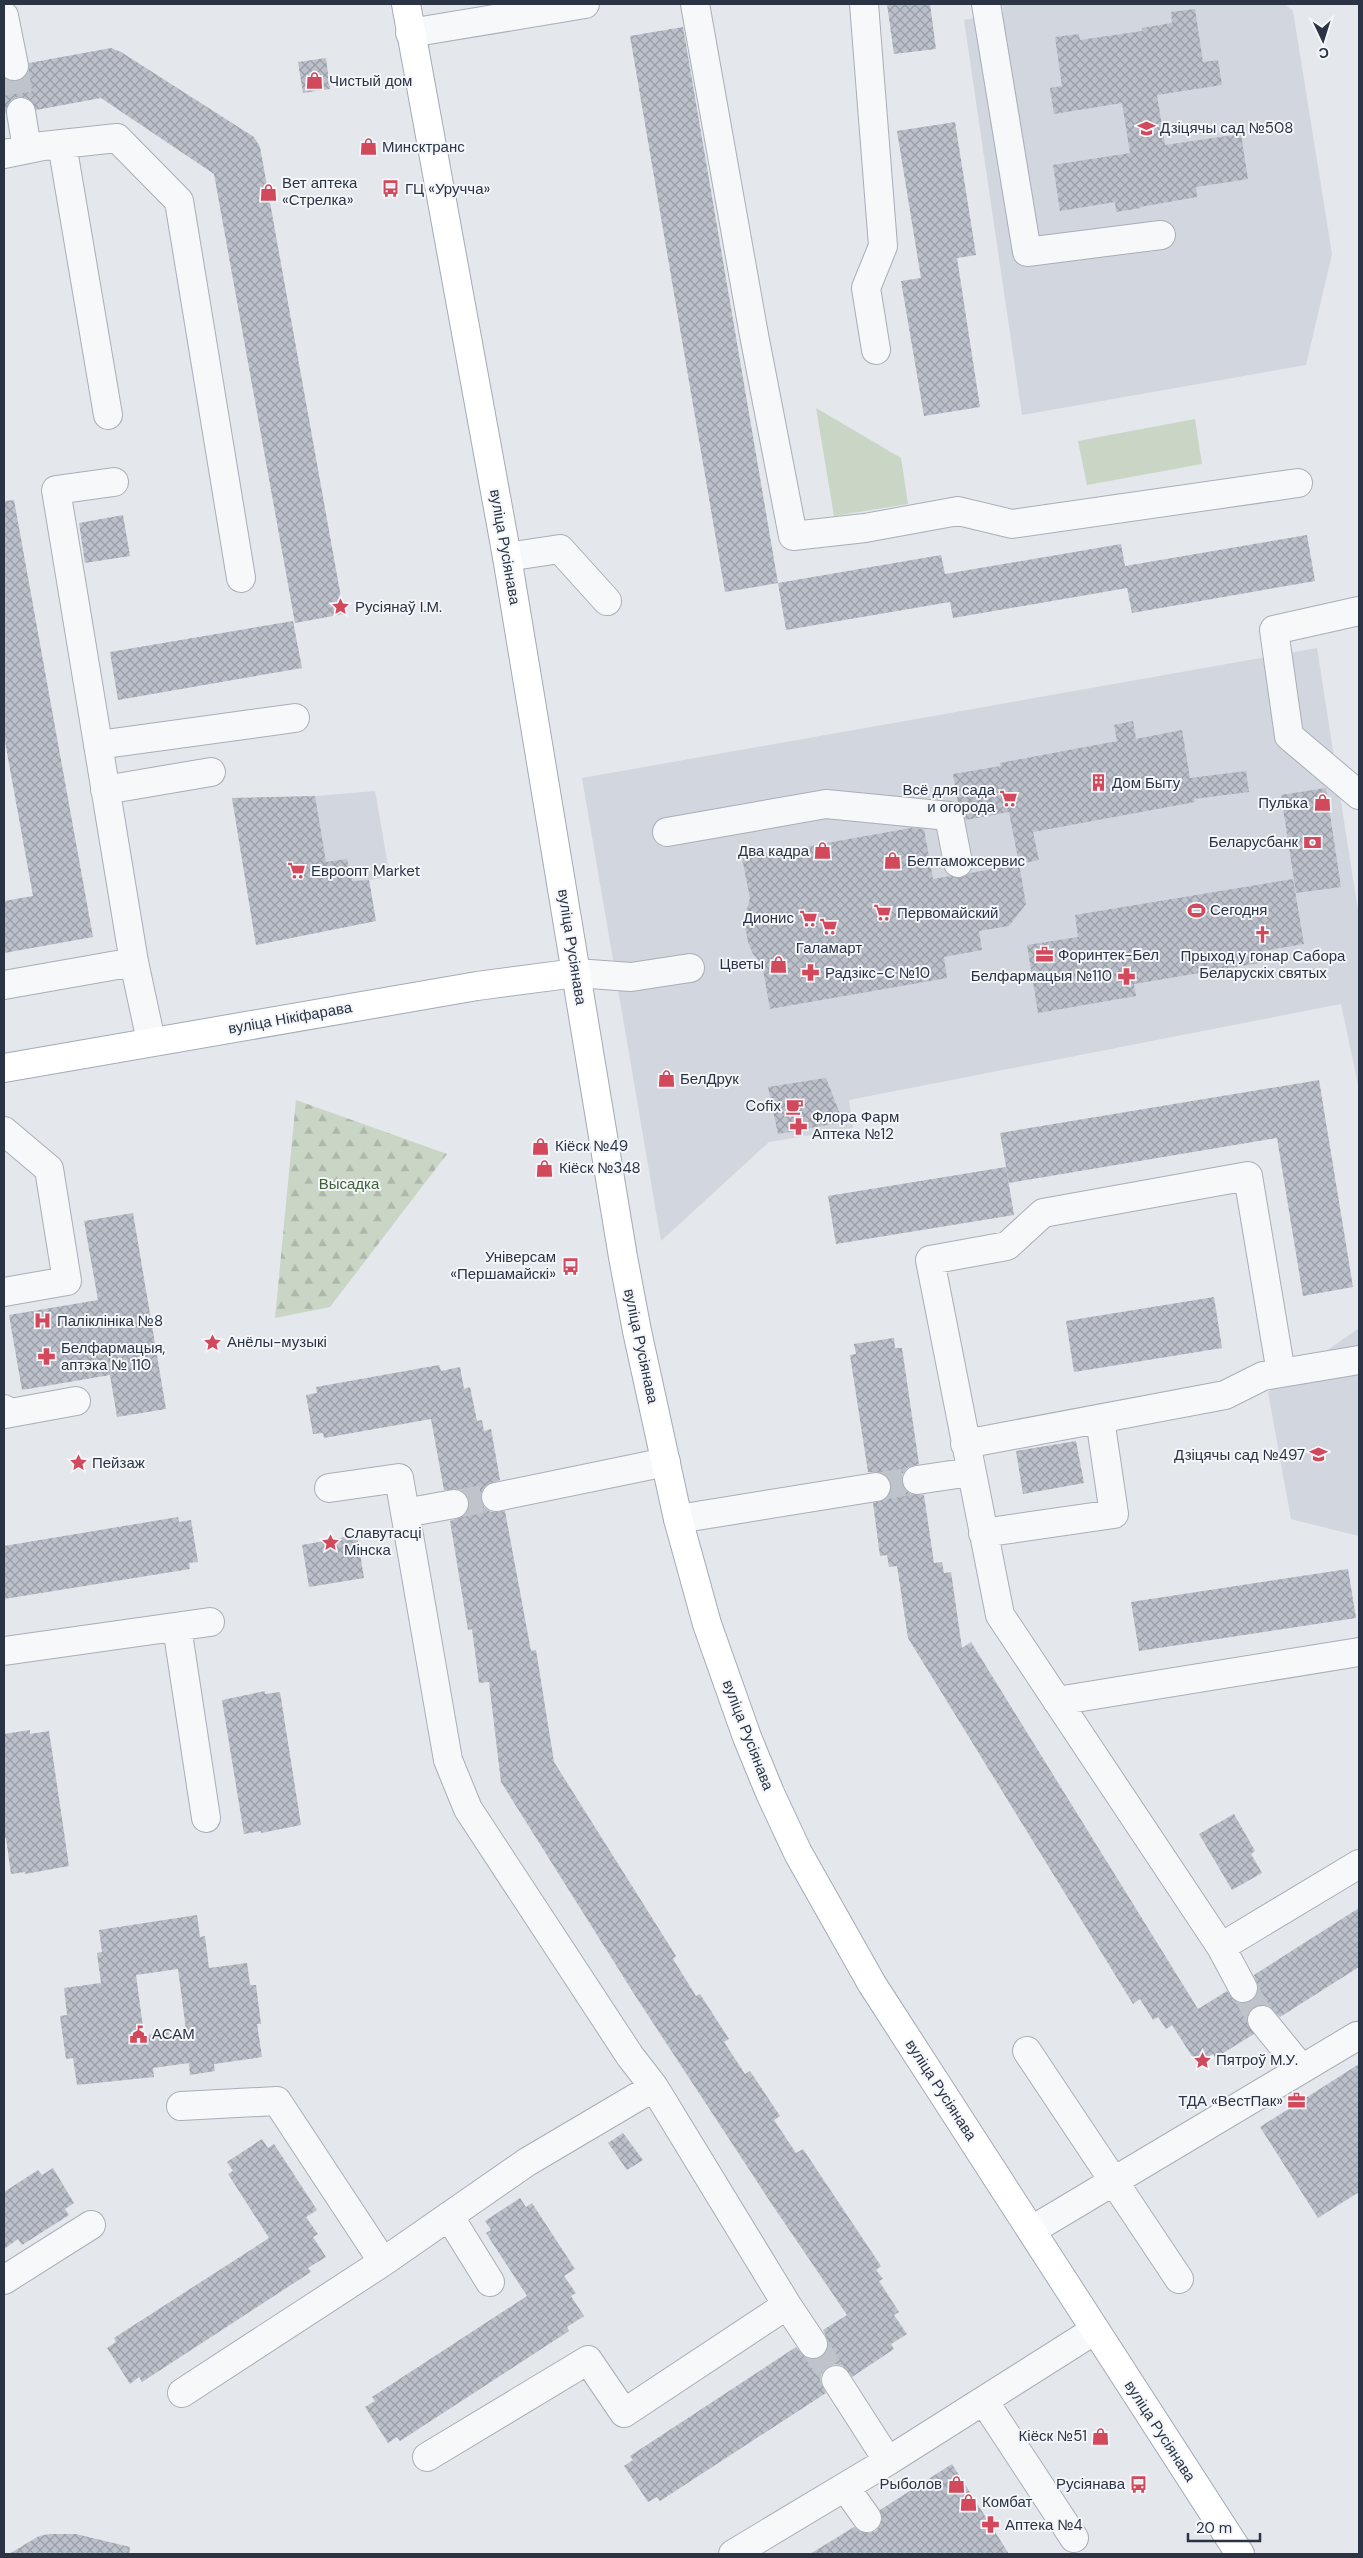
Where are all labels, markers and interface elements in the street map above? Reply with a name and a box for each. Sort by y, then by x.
north arrow [1298,15,1348,65]
text: С [1318,44,1330,62]
shop icon: Чистый дом [305,71,325,91]
place label: Чистый дом [329,71,412,91]
school or university icon: Дзіцячы сад №508 [1136,118,1156,138]
place label: Дзіцячы сад №508 [1160,118,1293,138]
shop icon: Минсктранс [358,137,378,157]
place label: Минсктранс [382,137,465,157]
place label: Вет аптека «Стрелка» [282,173,358,210]
bus stop icon: ГЦ «Уручча» [381,179,401,199]
place label: ГЦ «Уручча» [405,179,490,199]
shop icon: Вет аптека «Стрелка» [258,182,278,202]
street label: вуліца Русіянава [485,488,525,607]
place icon: Русіянаў І.М. [331,597,351,617]
place label: Русіянаў І.М. [355,597,442,617]
building icon: Дом Быту [1088,773,1108,793]
place label: Дом Быту [1112,773,1181,793]
place label: Всё для сада и огорода [903,780,996,817]
supermarket icon: Всё для сада и огорода [999,789,1019,809]
place label: Пулька [1258,793,1309,813]
shop icon: Пулька [1312,793,1332,813]
place label: Беларусбанк [1209,832,1298,852]
bank icon: Беларусбанк [1302,832,1322,852]
place label: Два кадра [738,841,810,861]
shop icon: Два кадра [813,841,833,861]
shop icon: Белтаможсервис [883,851,903,871]
place label: Белтаможсервис [907,851,1026,871]
supermarket icon: Евроопт Market [287,861,307,881]
place label: Евроопт Market [311,861,421,881]
street label: вуліца Русіянава [553,888,591,1007]
sports icon: Сегодня [1186,900,1206,920]
place label: Сегодня [1210,900,1268,920]
supermarket icon: Первомайский [873,903,893,923]
place label: Первомайский [897,903,998,923]
place label: Дионис [743,908,794,928]
supermarket icon: Дионис [798,908,818,928]
supermarket icon: Галамарт [819,917,839,937]
church icon: Прыход у гонар Сабора Беларускіх святых [1253,925,1273,945]
place label: Галамарт [796,938,862,958]
office icon: Форинтек-Бел [1034,945,1054,965]
place label: Форинтек-Бел [1058,945,1159,965]
place label: Прыход у гонар Сабора Беларускіх святых [1181,946,1346,983]
place label: Цветы [720,954,764,974]
shop icon: Цветы [768,954,788,974]
pharmacy icon: Радзікс-С №10 [801,963,821,983]
place label: Радзікс-С №10 [825,963,930,983]
place label: Белфармацыя №110 [971,966,1112,986]
pharmacy icon: Белфармацыя №110 [1116,966,1136,986]
street label: вуліца Нікіфарава [227,997,354,1039]
shop icon: БелДрук [656,1069,676,1089]
place label: БелДрук [680,1069,739,1089]
place label: Cofix [745,1096,782,1116]
cafe icon: Cofix [785,1096,805,1116]
place label: Флора Фарм Аптека №12 [812,1107,899,1144]
pharmacy icon: Флора Фарм Аптека №12 [788,1116,808,1136]
shop icon: Кіёск №49 [531,1136,551,1156]
place label: Кіёск №49 [555,1136,628,1156]
shop icon: Кіёск №348 [535,1158,555,1178]
place label: Кіёск №348 [559,1158,641,1178]
park label: Высадка [319,1174,380,1194]
place label: Універсам «Першамайскі» [450,1247,556,1284]
bus stop icon: Універсам «Першамайскі» [560,1256,580,1276]
street label: вуліца Русіянава [619,1287,663,1406]
hospital icon: Паліклініка №8 [33,1311,53,1331]
place label: Паліклініка №8 [57,1311,163,1331]
place icon: Анёлы-музыкі [203,1332,223,1352]
place label: Анёлы-музыкі [227,1332,327,1352]
place label: Белфармацыя, аптэка № 110 [61,1338,166,1375]
pharmacy icon: Белфармацыя, аптэка № 110 [37,1347,57,1367]
place label: Дзіцячы сад №497 [1174,1445,1305,1465]
school or university icon: Дзіцячы сад №497 [1309,1445,1329,1465]
place icon: Пейзаж [68,1453,88,1473]
place label: Пейзаж [92,1453,145,1473]
place label: Славутасці Мінска [344,1523,422,1560]
place icon: Славутасці Мінска [320,1532,340,1552]
street label: вуліца Русіянава [718,1677,779,1794]
public building icon: АСАМ [128,2024,148,2044]
place label: АСАМ [152,2024,195,2044]
street label: вуліца Русіянава [901,2036,982,2145]
place icon: Пятроў М.У. [1192,2050,1212,2070]
place label: Пятроў М.У. [1216,2050,1298,2070]
place label: ТДА «ВестПак» [1178,2091,1283,2111]
office icon: ТДА «ВестПак» [1287,2091,1307,2111]
street label: вуліца Русіянава [1120,2377,1201,2486]
place label: Кіёск №51 [1019,2426,1087,2446]
shop icon: Кіёск №51 [1091,2426,1111,2446]
place label: Рыболов [879,2474,942,2494]
shop icon: Рыболов [946,2474,966,2494]
place label: Русіянава [1056,2474,1126,2494]
bus stop icon: Русіянава [1129,2474,1149,2494]
shop icon: Комбат [958,2492,978,2512]
place label: Комбат [982,2492,1032,2512]
scale bar [1188,2510,1260,2542]
pharmacy icon: Аптека №4 [981,2515,1001,2535]
place label: Аптека №4 [1005,2515,1083,2535]
text: 20 m [1196,2518,1232,2538]

